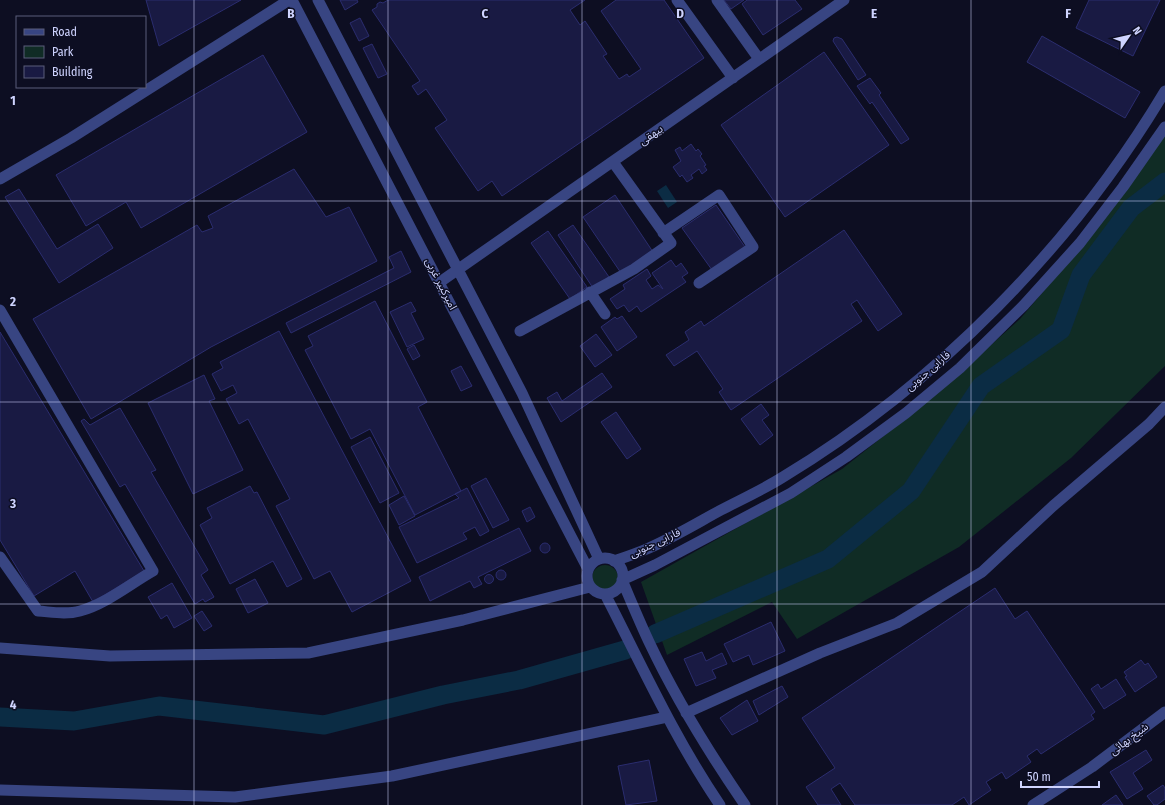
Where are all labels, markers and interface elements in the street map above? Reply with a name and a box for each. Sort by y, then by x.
text: B [287,6,295,21]
text: C [482,6,489,21]
text: D [676,6,684,21]
text: E [871,6,877,21]
text: F [1065,6,1071,21]
legend [16,16,146,88]
north arrow [1109,16,1149,56]
text: N [1130,24,1144,37]
text: Road [52,25,77,39]
text: Park [52,45,74,59]
text: Building [52,65,93,79]
text: 1 [10,93,16,108]
street label: بیهقی [637,122,666,148]
street label: امیرکبیر غربی [422,256,460,312]
text: 2 [9,294,16,309]
street label: فارابی جنوبی [903,348,953,394]
text: 3 [9,496,16,511]
street label: فارابی جنوبی [627,526,683,560]
text: 4 [10,697,17,712]
street label: شیخ بهائی [1107,720,1152,759]
scale bar [1021,763,1099,789]
text: 50 m [1027,770,1051,784]

